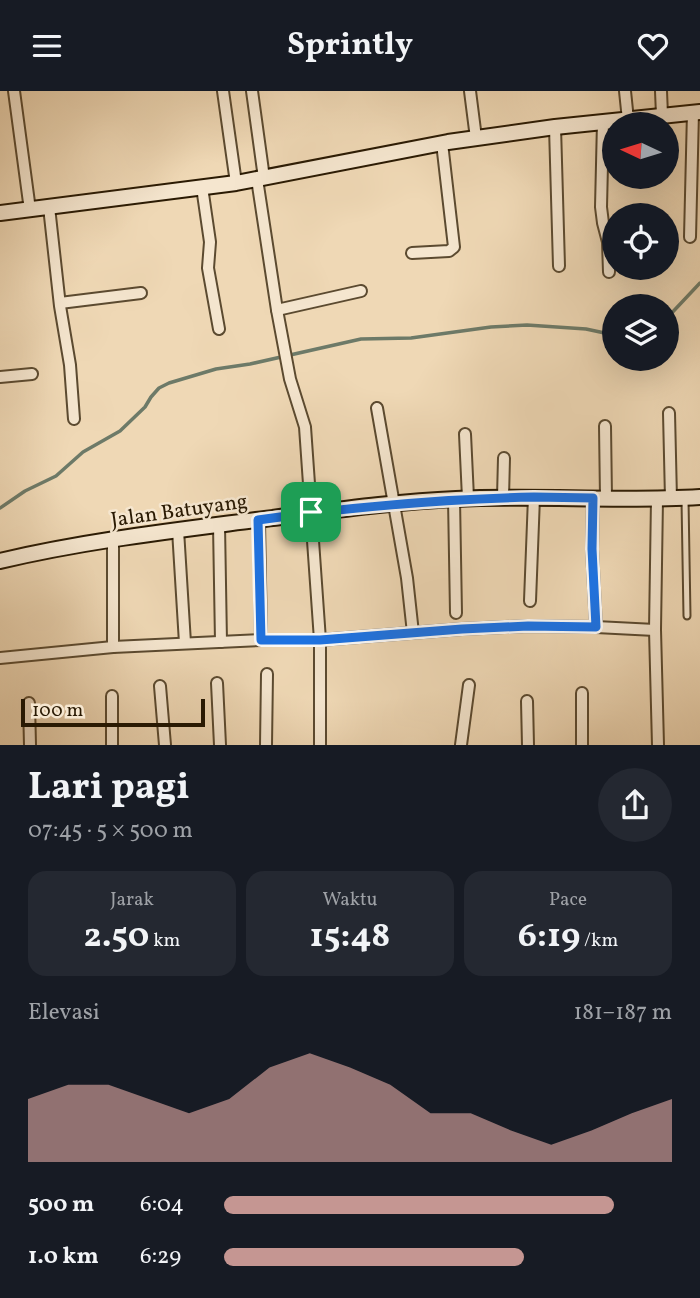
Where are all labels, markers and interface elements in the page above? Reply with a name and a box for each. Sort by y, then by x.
text: Sprintly [287,24,413,68]
icon: menu [28,27,66,65]
icon: heart [634,27,672,65]
north arrow [602,112,679,189]
map controls [602,112,679,371]
button: locate [602,203,679,280]
button: layers [602,294,679,371]
pin [281,482,341,542]
street label: Jalan Batuyang [109,488,249,535]
icon: arrive [292,493,330,531]
scale bar [21,696,205,728]
text: 100 m [32,698,83,724]
text: Lari pagi [28,762,190,815]
button: share [598,768,672,842]
text: 07:45 · 5 × 500 m [28,815,193,847]
text: Jarak [110,887,154,913]
text: Waktu [323,887,377,913]
text: Pace [549,887,587,913]
text: 2.50 [84,913,149,961]
text: 15:48 [310,913,390,961]
text: 6:19 [518,913,580,961]
text: km [149,928,180,954]
text: /km [580,928,618,954]
text: Elevasi [28,997,100,1029]
text: 181–187 m [573,997,672,1029]
text: 500 m [28,1189,94,1221]
text: 6:04 [140,1189,184,1221]
text: 1.0 km [28,1241,99,1273]
text: 6:29 [140,1241,181,1273]

